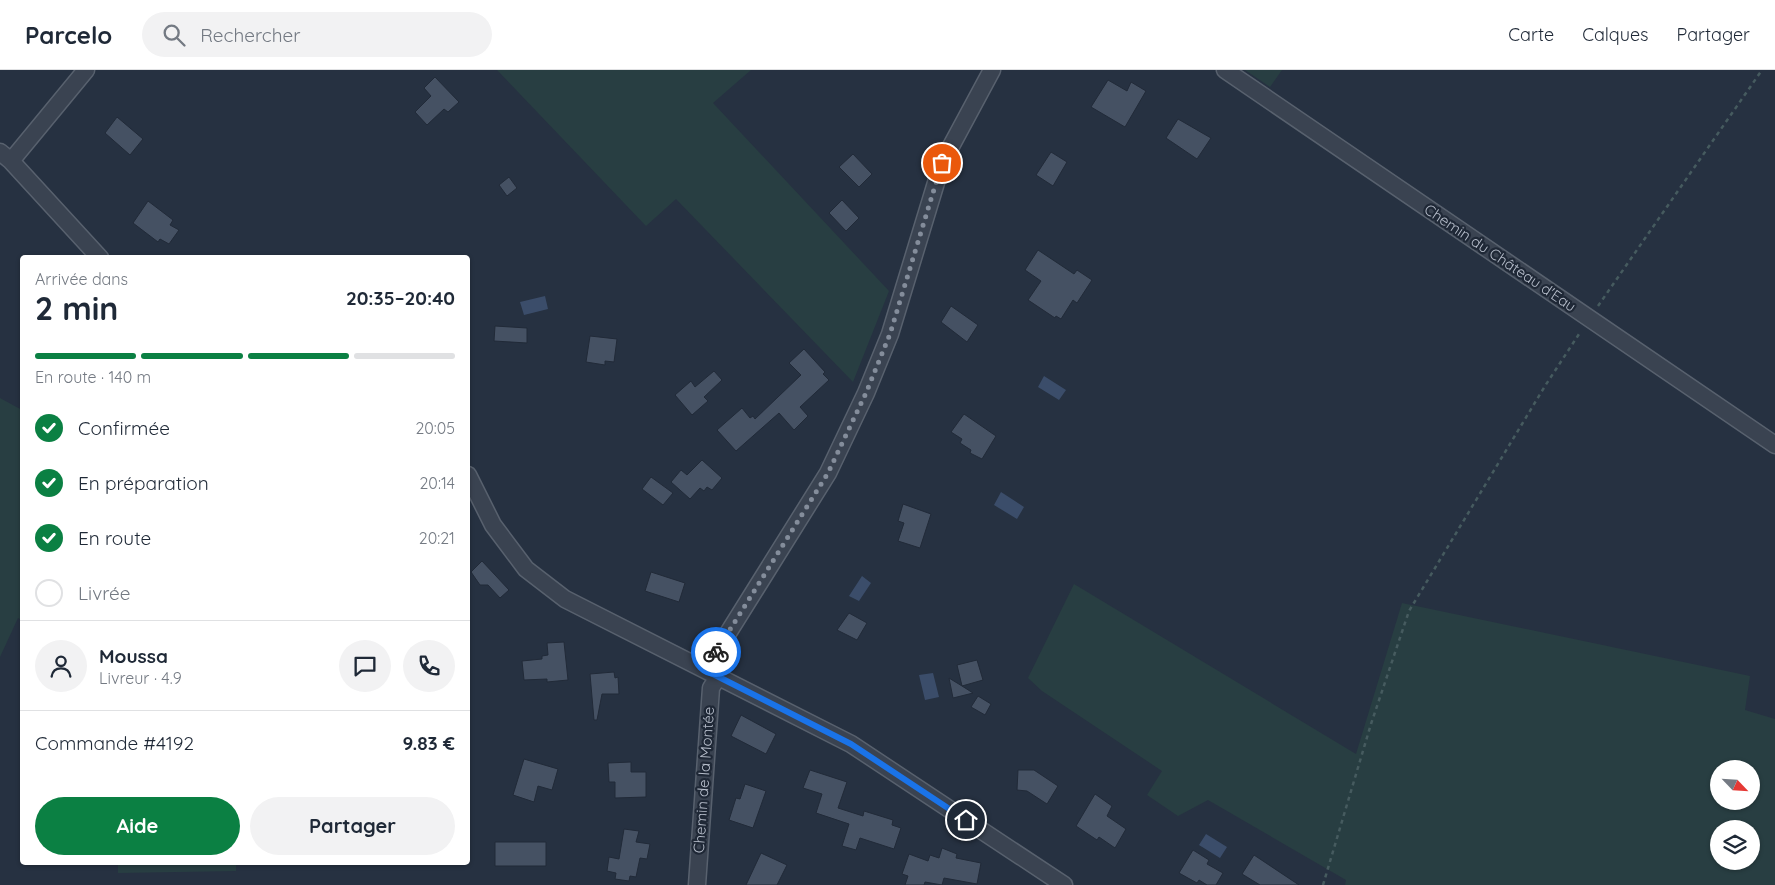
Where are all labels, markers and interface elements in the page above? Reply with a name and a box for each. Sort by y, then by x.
search box [142,12,492,57]
text: Parcelo [25,20,112,50]
icon: search [160,21,188,49]
text: Rechercher [200,23,301,47]
text: Carte [1508,23,1554,46]
text: Calques [1582,23,1649,46]
text: Partager [1677,23,1750,46]
pin [921,142,963,184]
icon: bag [928,149,956,177]
street label: Chemin du Château d'Eau [1421,200,1580,315]
text: Arrivée dans [35,269,128,289]
text: 20:35–20:40 [346,286,455,310]
text: 2 min [35,288,118,328]
text: En route · 140 m [35,367,151,387]
icon: check [35,414,63,442]
text: Confirmée [78,416,170,440]
text: 20:05 [415,418,455,438]
icon: check [35,469,63,497]
text: En préparation [78,471,209,495]
text: 20:14 [420,473,455,493]
icon: check [35,524,63,552]
text: En route [78,526,151,550]
text: 20:21 [419,528,455,548]
text: Livrée [78,581,131,605]
courier [691,627,741,677]
icon: bike [702,638,730,666]
button: person [35,640,87,692]
button: chat [339,640,391,692]
button: phone [403,640,455,692]
text: Moussa [99,644,168,668]
text: Livreur · 4.9 [99,668,182,688]
street label: Chemin de la Montée [689,706,718,854]
text: Commande #4192 [35,731,194,755]
text: 9.83 € [402,731,455,755]
north arrow [1710,760,1760,810]
map controls [1710,760,1760,870]
button: Aide [35,797,240,855]
button: Partager [250,797,455,855]
pin [945,799,987,841]
icon: home [952,806,980,834]
button: layers [1710,820,1760,870]

